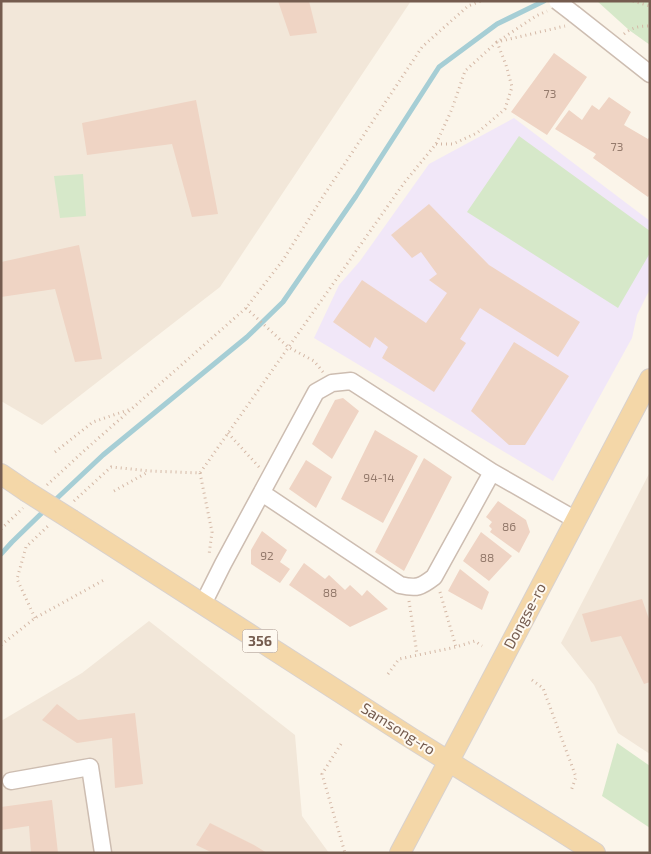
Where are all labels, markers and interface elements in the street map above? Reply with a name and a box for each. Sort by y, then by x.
house number: 73 [544,86,556,100]
house number: 73 [611,139,623,153]
house number: 94-14 [363,470,395,484]
house number: 86 [502,519,516,533]
house number: 92 [260,548,274,562]
house number: 88 [480,550,494,564]
street label: Dongse-ro [499,579,549,652]
house number: 88 [323,585,337,599]
road number: 356 [242,630,278,652]
street label: Samsong-ro [358,698,439,758]

